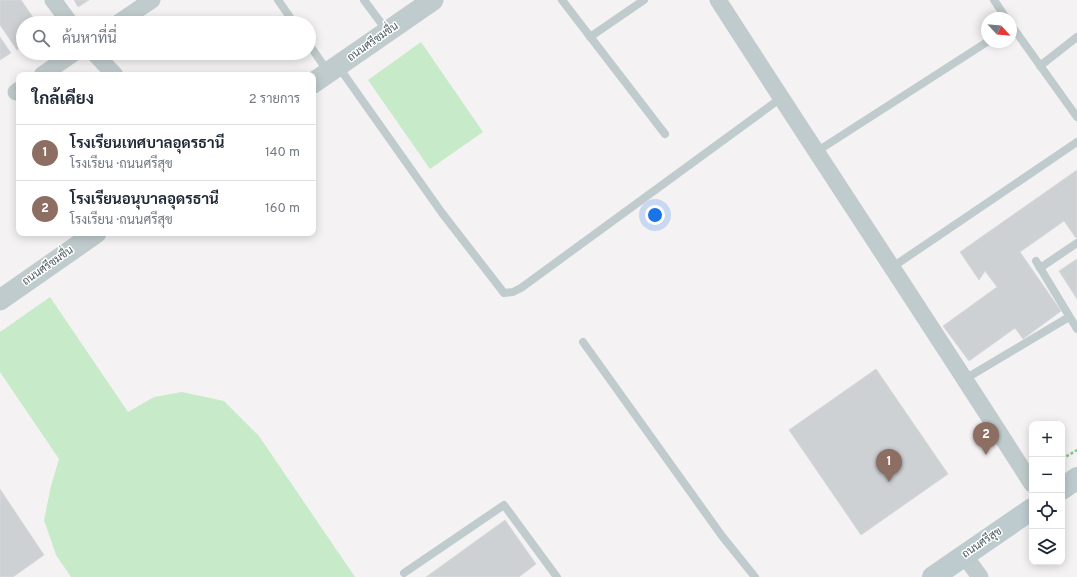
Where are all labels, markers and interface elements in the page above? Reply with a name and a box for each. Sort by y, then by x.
north arrow [981,12,1017,48]
street label: ถนนศรีชมชื่น [342,15,401,65]
search box [16,16,316,60]
icon: search [30,27,52,49]
text: ค้นหาที่นี่ [62,30,117,49]
text: ใกล้เคียง [32,89,94,111]
text: 2 รายการ [249,92,300,108]
text: โรงเรียนเทศบาลอุดรธานี [70,135,224,154]
text: 1 [42,145,48,161]
text: 140 m [265,145,300,161]
text: โรงเรียน · ถนนศรีสุข [70,157,173,173]
text: โรงเรียนอนุบาลอุดรธานี [70,191,219,210]
text: 2 [41,201,49,217]
text: 160 m [265,201,300,217]
your location [645,205,665,225]
text: โรงเรียน · ถนนศรีสุข [70,213,173,229]
street label: ถนนศรีชมชื่น [17,239,76,289]
map controls [1029,421,1065,565]
button: + [1029,421,1065,457]
pin: 2 [973,422,999,455]
pin: 1 [876,449,902,482]
button: − [1029,457,1065,493]
button: locate [1029,493,1065,529]
street label: ถนนศรีสุข [958,523,1005,562]
button: layers [1029,529,1065,565]

